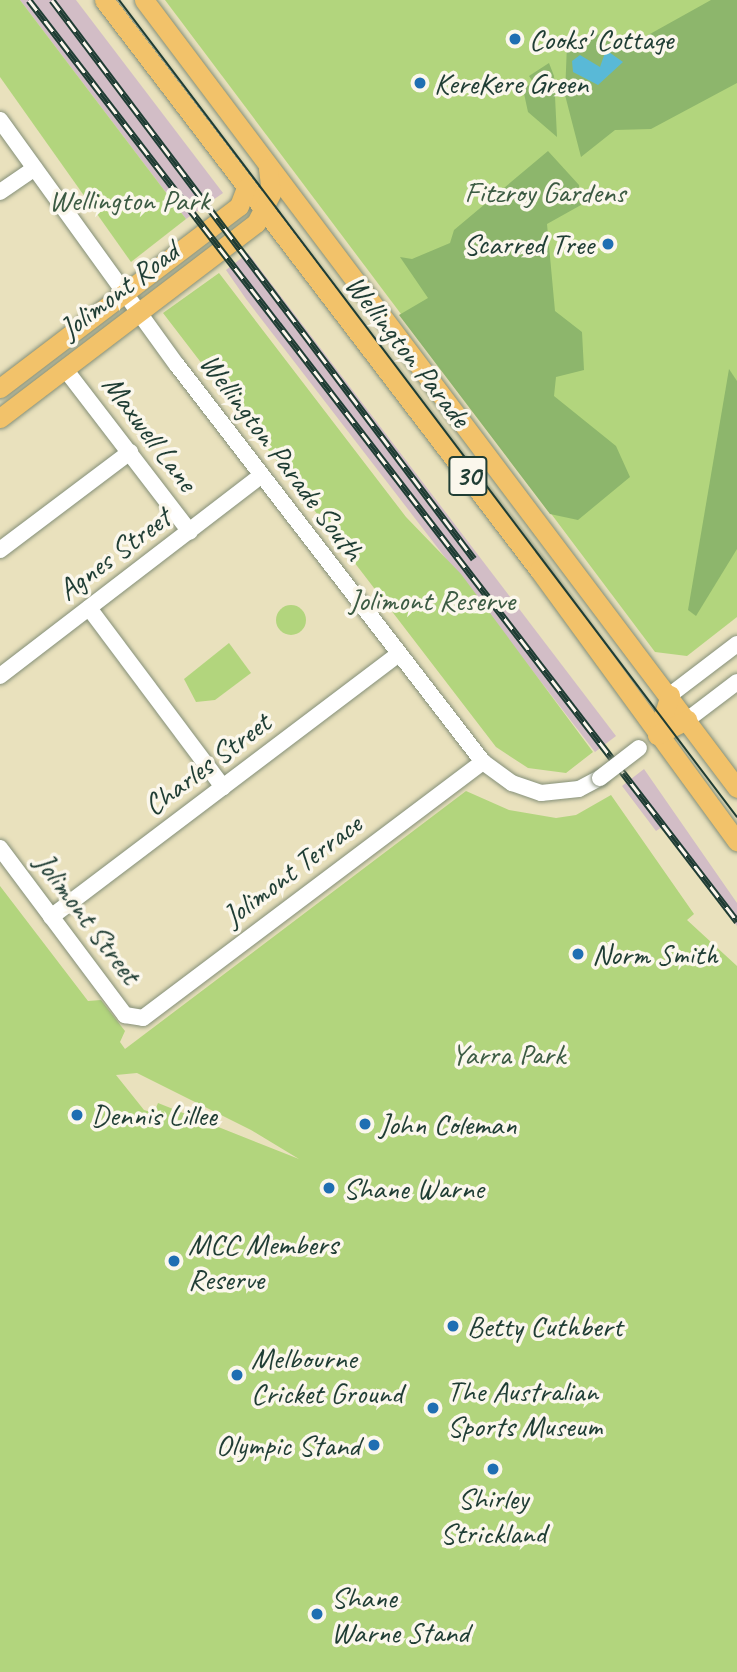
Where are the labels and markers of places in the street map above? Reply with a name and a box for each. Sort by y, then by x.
place label: Cooks' Cottage [529,21,673,57]
marker: Cooks' Cottage [507,31,523,47]
place label: KereKere Green [434,65,588,101]
marker: KereKere Green [412,75,428,91]
place label: Scarred Tree [464,226,594,262]
marker: Scarred Tree [600,236,616,252]
place label: Norm Smith [592,936,718,972]
marker: Norm Smith [570,946,586,962]
place label: Dennis Lillee [91,1097,217,1133]
place label: John Coleman [379,1106,517,1142]
marker: Dennis Lillee [69,1107,85,1123]
marker: John Coleman [357,1116,373,1132]
place label: Shane Warne [343,1170,484,1206]
marker: Shane Warne [321,1180,337,1196]
place label: MCC Members Reserve [188,1226,338,1296]
marker: MCC Members Reserve [166,1253,182,1269]
place label: Betty Cuthbert [467,1308,622,1344]
marker: Betty Cuthbert [445,1318,461,1334]
place label: Melbourne Cricket Ground [251,1340,403,1410]
marker: Melbourne Cricket Ground [229,1367,245,1383]
place label: The Australian Sports Museum [447,1373,604,1444]
marker: The Australian Sports Museum [425,1400,441,1416]
place label: Olympic Stand [214,1427,360,1463]
marker: Olympic Stand [366,1437,382,1453]
marker: Shirley Strickland [485,1461,501,1477]
place label: Shirley Strickland [440,1480,546,1550]
place label: Shane Warne Stand [331,1579,471,1650]
marker: Shane Warne Stand [309,1606,325,1622]

